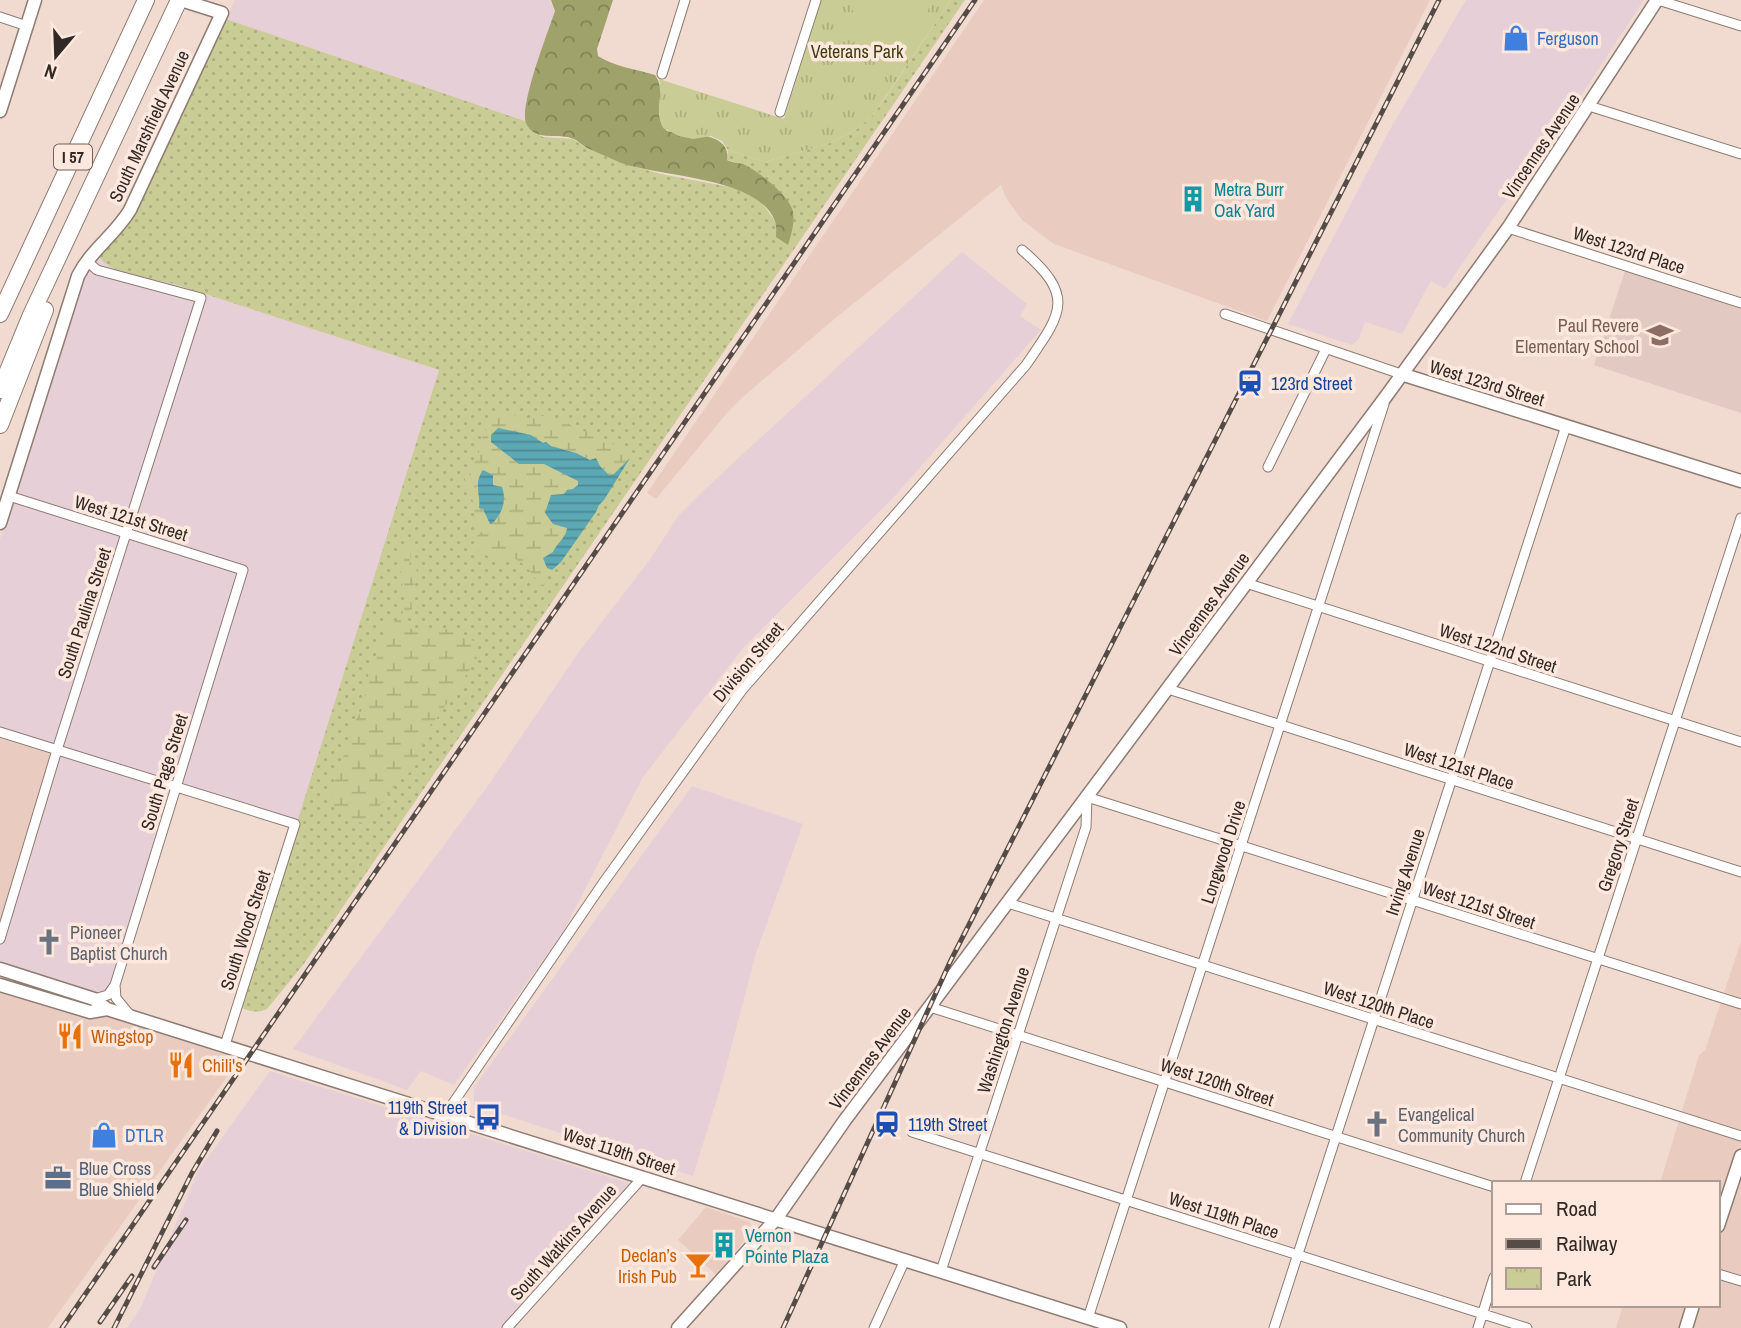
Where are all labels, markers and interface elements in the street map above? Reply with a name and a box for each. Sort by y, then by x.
north arrow [21,21,91,91]
shop icon: Ferguson [1501,23,1531,53]
place label: Ferguson [1537,26,1599,51]
park label: Veterans Park [811,39,904,64]
street label: South Marshfield Avenue [103,46,195,206]
text: N [41,58,60,86]
street label: Vincennes Avenue [1496,88,1586,204]
road number: I 57 [54,144,92,169]
place label: Metra Burr Oak Yard [1214,177,1284,223]
building icon: Metra Burr Oak Yard [1178,184,1208,214]
street label: West 123rd Place [1570,220,1688,280]
place label: Paul Revere Elementary School [1515,313,1639,359]
school or university icon: Paul Revere Elementary School [1645,320,1675,350]
street label: West 123rd Street [1427,354,1547,412]
station icon: 123rd Street [1235,368,1265,398]
place label: 123rd Street [1271,371,1352,396]
street label: West 121st Street [71,489,191,547]
street label: South Paulina Street [51,544,117,682]
street label: Vincennes Avenue [1163,547,1255,661]
street label: Division Street [707,617,789,707]
street label: West 122nd Street [1436,617,1560,679]
street label: South Page Street [134,711,194,833]
street label: West 121st Place [1401,736,1517,796]
street label: Gregory Street [1591,795,1645,895]
street label: Longwood Drive [1195,797,1251,907]
street label: Irving Avenue [1379,825,1431,919]
street label: South Wood Street [214,867,276,993]
street label: West 121st Street [1419,875,1539,935]
place label: Pioneer Baptist Church [70,920,168,966]
church icon: Pioneer Baptist Church [34,927,64,957]
street label: Washington Avenue [971,964,1035,1096]
street label: West 120th Place [1320,975,1438,1035]
street label: Vincennes Avenue [823,1002,917,1114]
restaurant icon: Wingstop [55,1021,85,1051]
place label: Wingstop [91,1024,153,1049]
restaurant icon: Chili's [166,1050,196,1080]
street label: West 120th Street [1157,1052,1277,1112]
place label: Chili's [202,1053,243,1078]
place label: 119th Street & Division [388,1095,467,1141]
bus stop icon: 119th Street & Division [473,1102,503,1132]
place label: Evangelical Community Church [1398,1102,1525,1148]
station icon: 119th Street [872,1109,902,1139]
church icon: Evangelical Community Church [1362,1109,1392,1139]
place label: 119th Street [908,1112,987,1137]
shop icon: DTLR [89,1120,119,1150]
street label: West 119th Street [560,1121,678,1181]
place label: DTLR [125,1123,164,1148]
place label: Blue Cross Blue Shield [79,1156,155,1202]
office icon: Blue Cross Blue Shield [43,1163,73,1193]
street label: South Watkins Avenue [504,1178,622,1306]
legend [1492,1181,1720,1307]
street label: West 119th Place [1166,1185,1282,1245]
text: Road [1556,1194,1597,1223]
place label: Vernon Pointe Plaza [745,1223,829,1269]
text: Railway [1556,1229,1618,1258]
building icon: Vernon Pointe Plaza [709,1230,739,1260]
place label: Declan’s Irish Pub [618,1243,677,1289]
bar icon: Declan’s Irish Pub [683,1250,713,1280]
text: Park [1556,1264,1592,1293]

